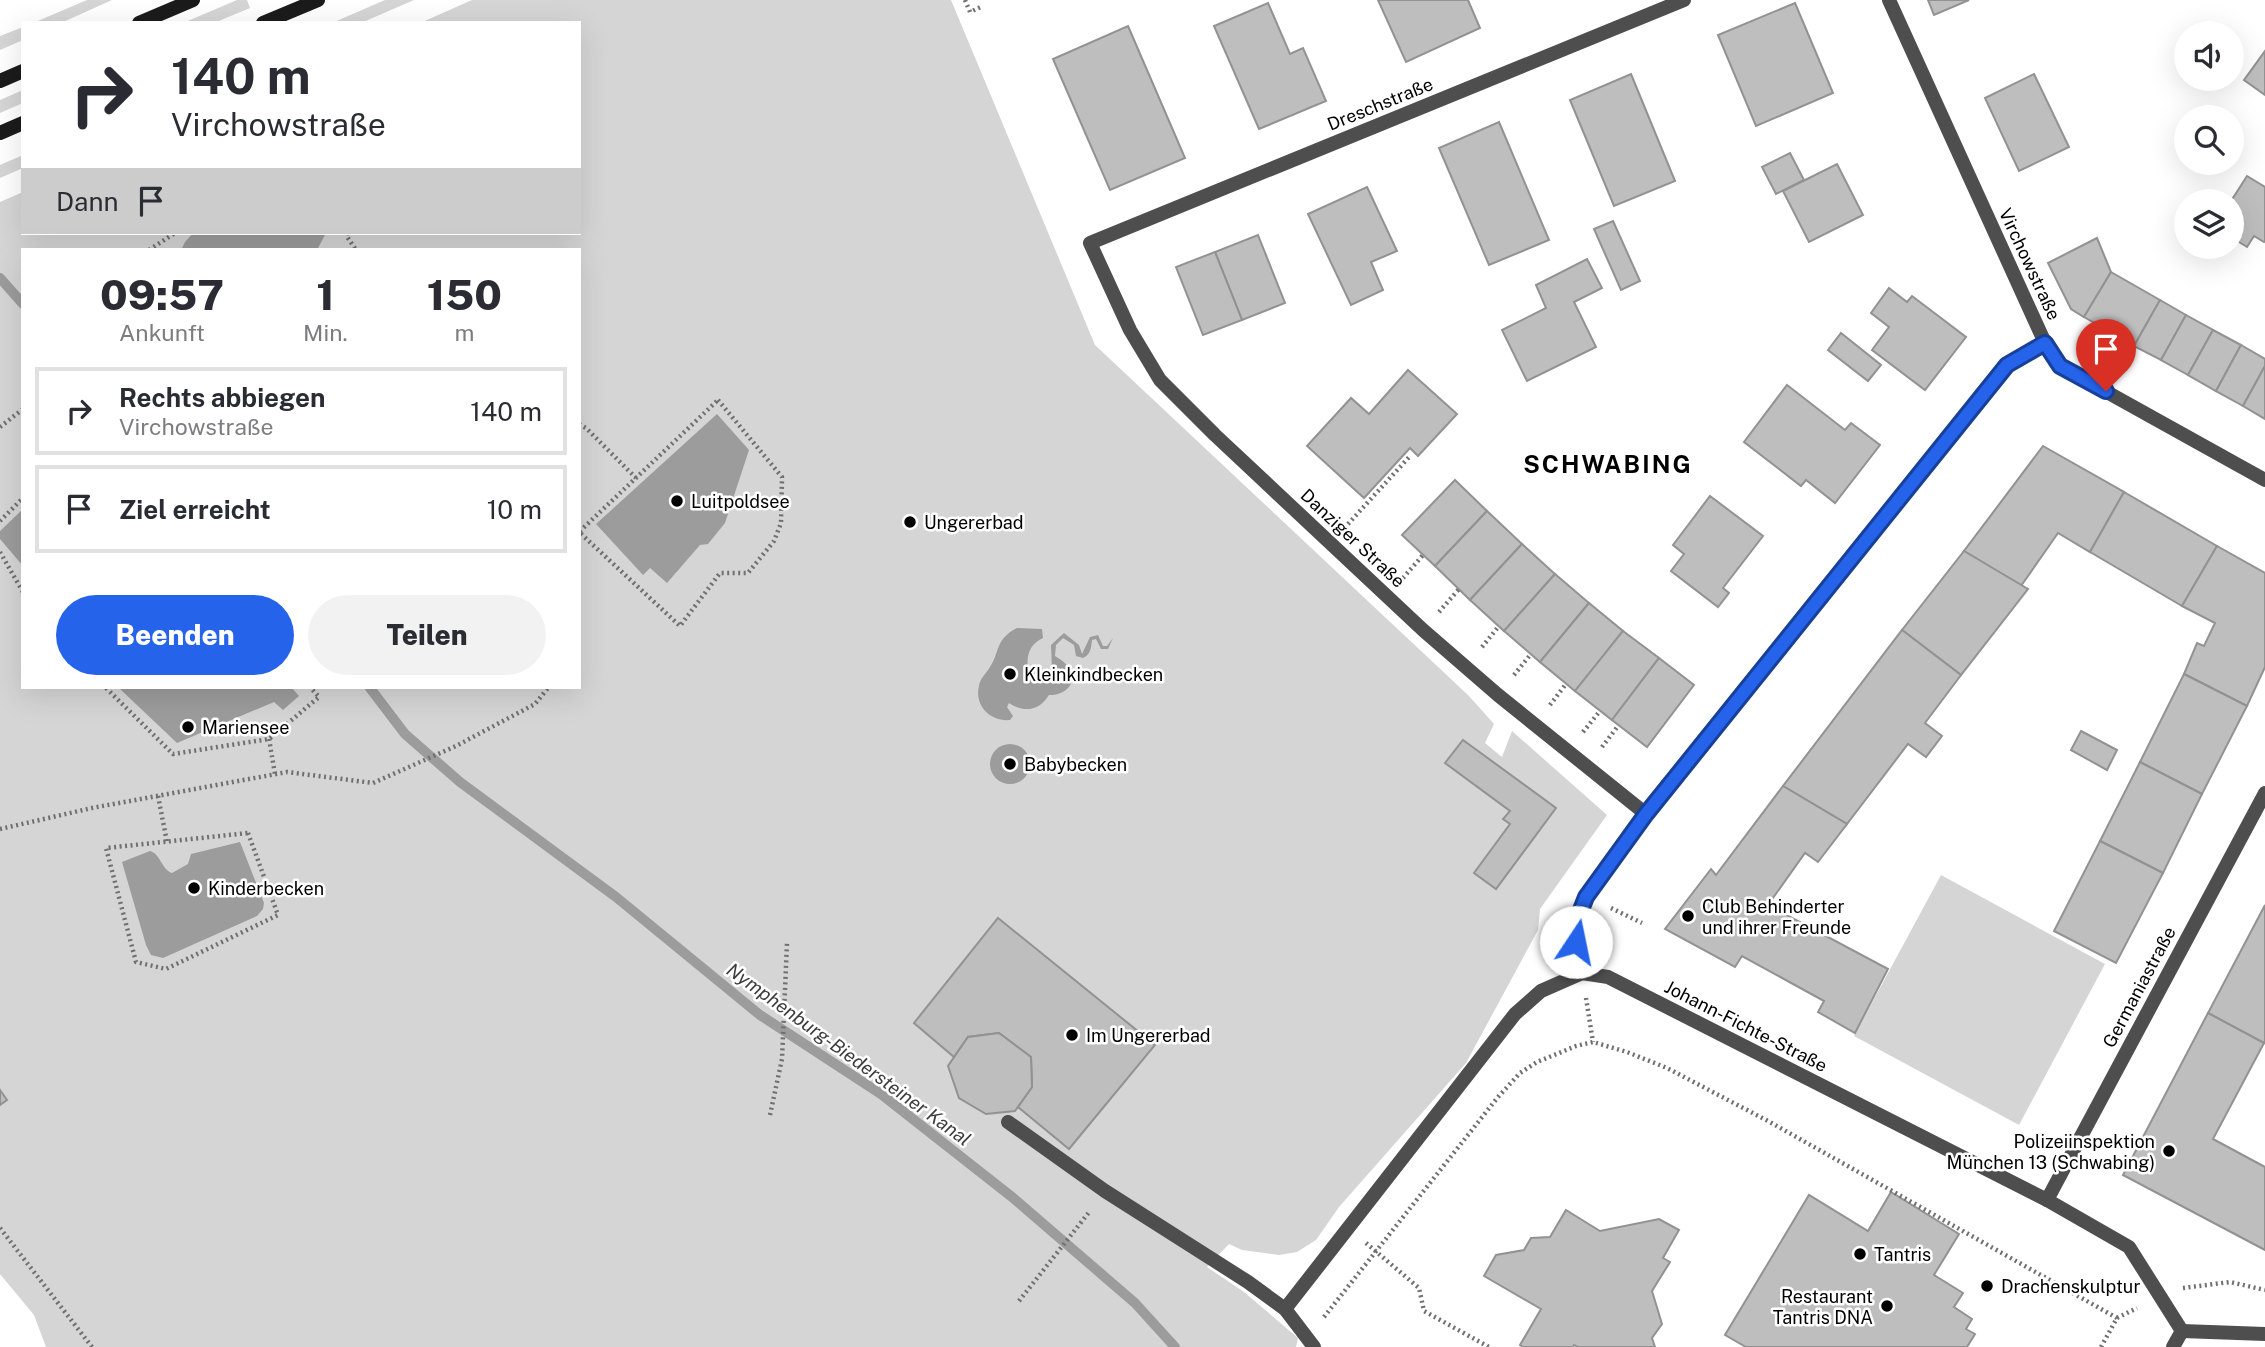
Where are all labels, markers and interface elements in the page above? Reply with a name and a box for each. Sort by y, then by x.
map controls [2174,21,2244,259]
button: sound [2174,21,2244,91]
text: 140 m [171,47,311,105]
icon: right [56,49,147,140]
street label: Dreschstraße [1324,73,1436,135]
button: search [2174,105,2244,175]
text: Virchowstraße [171,106,386,143]
icon: arrive [132,182,170,220]
text: Dann [56,186,118,217]
button: layers [2174,189,2244,259]
street label: Virchowstraße [1995,205,2065,323]
text: 09:57 [100,270,224,319]
text: 1 [316,270,335,319]
text: 150 [427,270,502,319]
text: Ankunft [119,319,205,346]
text: Min. [303,319,348,346]
text: m [454,319,474,346]
pin [2076,319,2136,391]
icon: arrive [2087,330,2125,368]
text: Rechts abbiegen [119,382,325,413]
icon: right [60,392,98,430]
text: 140 m [470,396,542,427]
text: Virchowstraße [119,413,274,440]
district label: SCHWABING [1523,450,1693,478]
street label: Danziger Straße [1297,484,1409,592]
icon: arrive [60,490,98,528]
place label: Luitpoldsee [691,491,790,512]
marker: Luitpoldsee [669,493,685,509]
text: Ziel erreicht [119,494,271,525]
text: 10 m [487,494,542,525]
place label: Ungererbad [924,512,1024,533]
marker: Ungererbad [902,514,918,530]
button: Beenden [56,595,294,675]
button: Teilen [308,595,546,675]
place label: Kleinkindbecken [1024,664,1163,685]
marker: Kleinkindbecken [1002,666,1018,682]
place label: Mariensee [202,717,289,738]
marker: Mariensee [180,719,196,735]
place label: Babybecken [1024,754,1127,775]
marker: Babybecken [1002,756,1018,772]
place label: Kinderbecken [208,878,324,899]
marker: Kinderbecken [186,880,202,896]
place label: Club Behinderter und ihrer Freunde [1702,896,1851,938]
position arrow [1539,905,1613,979]
marker: Club Behinderter und ihrer Freunde [1680,908,1696,924]
street label: Germaniastraße [2098,923,2180,1051]
water label: Nymphenburg-Biedersteiner Kanal [723,958,975,1150]
street label: Johann-Fichte-Straße [1661,976,1831,1076]
place label: Im Ungererbad [1086,1025,1211,1046]
marker: Im Ungererbad [1064,1027,1080,1043]
place label: Polizeiinspektion München 13 (Schwabing) [1947,1131,2155,1173]
marker: Polizeiinspektion München 13 (Schwabing) [2161,1143,2177,1159]
place label: Tantris [1874,1244,1931,1265]
marker: Tantris [1852,1246,1868,1262]
place label: Drachenskulptur [2001,1276,2140,1297]
marker: Drachenskulptur [1979,1278,1995,1294]
place label: Restaurant Tantris DNA [1773,1286,1873,1328]
marker: Restaurant Tantris DNA [1879,1298,1895,1314]

